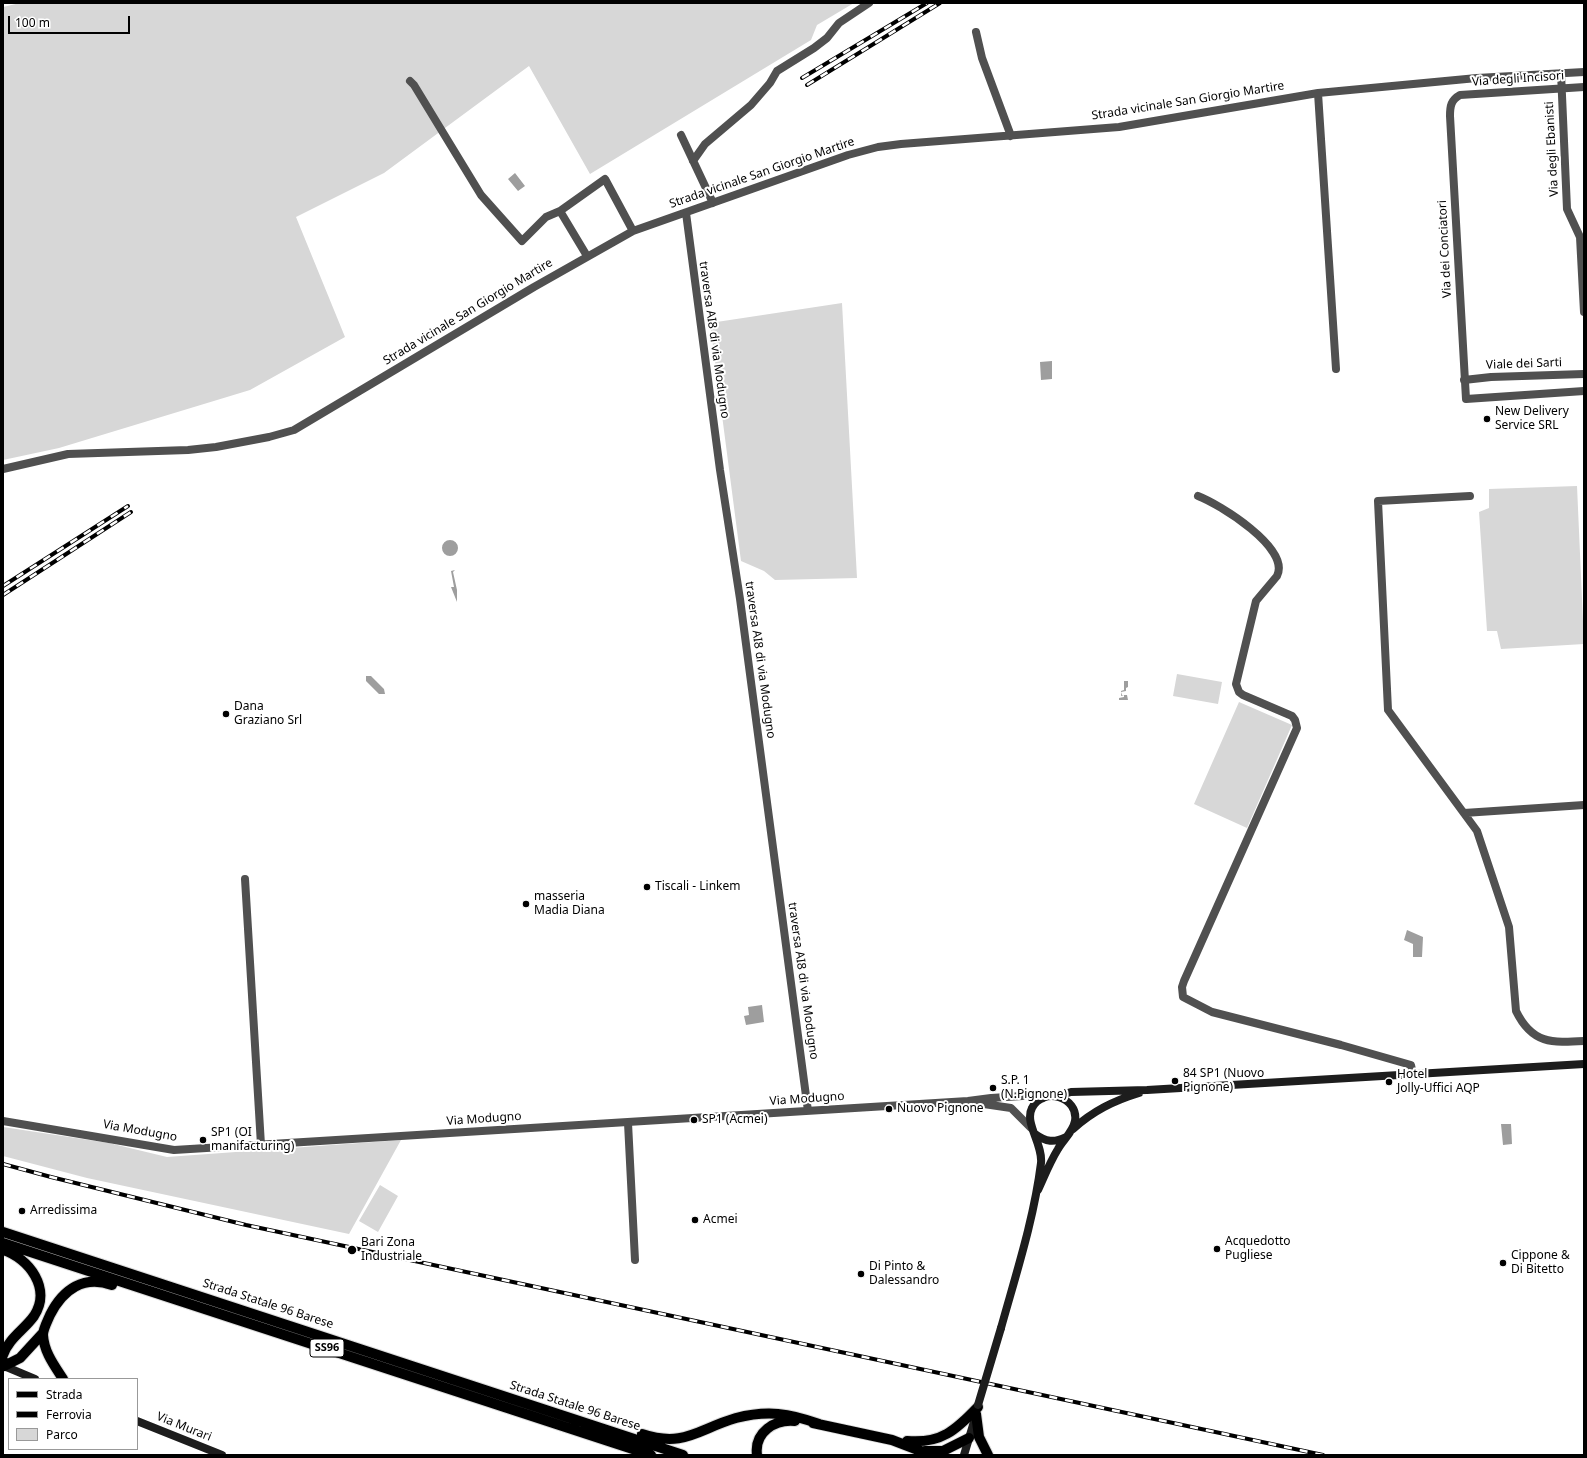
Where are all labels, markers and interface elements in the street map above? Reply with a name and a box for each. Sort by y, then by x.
scale bar [10,8,132,34]
text: 100 m [15,14,50,31]
street label: Via degli Incisori [1471,69,1565,89]
street label: Strada vicinale San Giorgio Martire [1091,79,1285,123]
street label: Via degli Ebanisti [1542,101,1562,197]
street label: Strada vicinale San Giorgio Martire [668,134,856,212]
street label: Via dei Conciatori [1435,200,1455,298]
street label: Strada vicinale San Giorgio Martire [381,256,555,368]
street label: traversa AI8 di via Modugno [696,260,732,420]
street label: Viale dei Sarti [1486,355,1562,373]
place label: New Delivery Service SRL [1495,405,1569,433]
marker: New Delivery Service SRL [1482,414,1492,424]
street label: traversa AI8 di via Modugno [742,580,778,740]
place label: Dana Graziano Srl [234,700,302,728]
marker: Dana Graziano Srl [221,709,231,719]
place label: Tiscali - Linkem [655,880,740,894]
marker: Tiscali - Linkem [642,882,652,892]
place label: masseria Madia Diana [534,890,605,918]
marker: masseria Madia Diana [521,899,531,909]
street label: traversa AI8 di via Modugno [785,901,821,1061]
place label: 84 SP1 (Nuovo Pignone) [1183,1067,1264,1095]
place label: Hotel Jolly-Uffici AQP [1397,1068,1480,1096]
place label: S.P. 1 (N.Pignone) [1001,1074,1067,1102]
marker: 84 SP1 (Nuovo Pignone) [1170,1076,1180,1086]
marker: Hotel Jolly-Uffici AQP [1384,1077,1394,1087]
marker: S.P. 1 (N.Pignone) [988,1083,998,1093]
street label: Via Modugno [769,1089,845,1109]
place label: Nuovo Pignone [897,1102,984,1116]
marker: Nuovo Pignone [884,1104,894,1114]
street label: Via Modugno [446,1109,522,1129]
place label: SP1 (Acmei) [702,1113,768,1127]
marker: SP1 (Acmei) [689,1115,699,1125]
street label: Via Modugno [102,1117,178,1145]
place label: SP1 (OI manifacturing) [211,1126,294,1154]
marker: SP1 (OI manifacturing) [198,1135,208,1145]
place label: Arredissima [30,1204,97,1218]
marker: Arredissima [17,1206,27,1216]
place label: Acmei [703,1213,738,1227]
marker: Acmei [690,1215,700,1225]
place label: Acquedotto Pugliese [1225,1235,1291,1263]
place label: Bari Zona Industriale [361,1236,422,1264]
marker: Bari Zona Industriale [346,1244,358,1256]
marker: Acquedotto Pugliese [1212,1244,1222,1254]
place label: Cippone & Di Bitetto [1511,1249,1570,1277]
marker: Cippone & Di Bitetto [1498,1258,1508,1268]
place label: Di Pinto & Dalessandro [869,1260,939,1288]
marker: Di Pinto & Dalessandro [856,1269,866,1279]
street label: Strada Statale 96 Barese [201,1276,335,1332]
road number: SS96 [310,1339,344,1357]
legend [8,1378,138,1450]
street label: Strada Statale 96 Barese [508,1378,642,1434]
text: Strada [46,1386,82,1403]
text: Ferrovia [46,1406,92,1423]
street label: Via Murari [154,1409,214,1445]
text: Parco [46,1426,78,1443]

